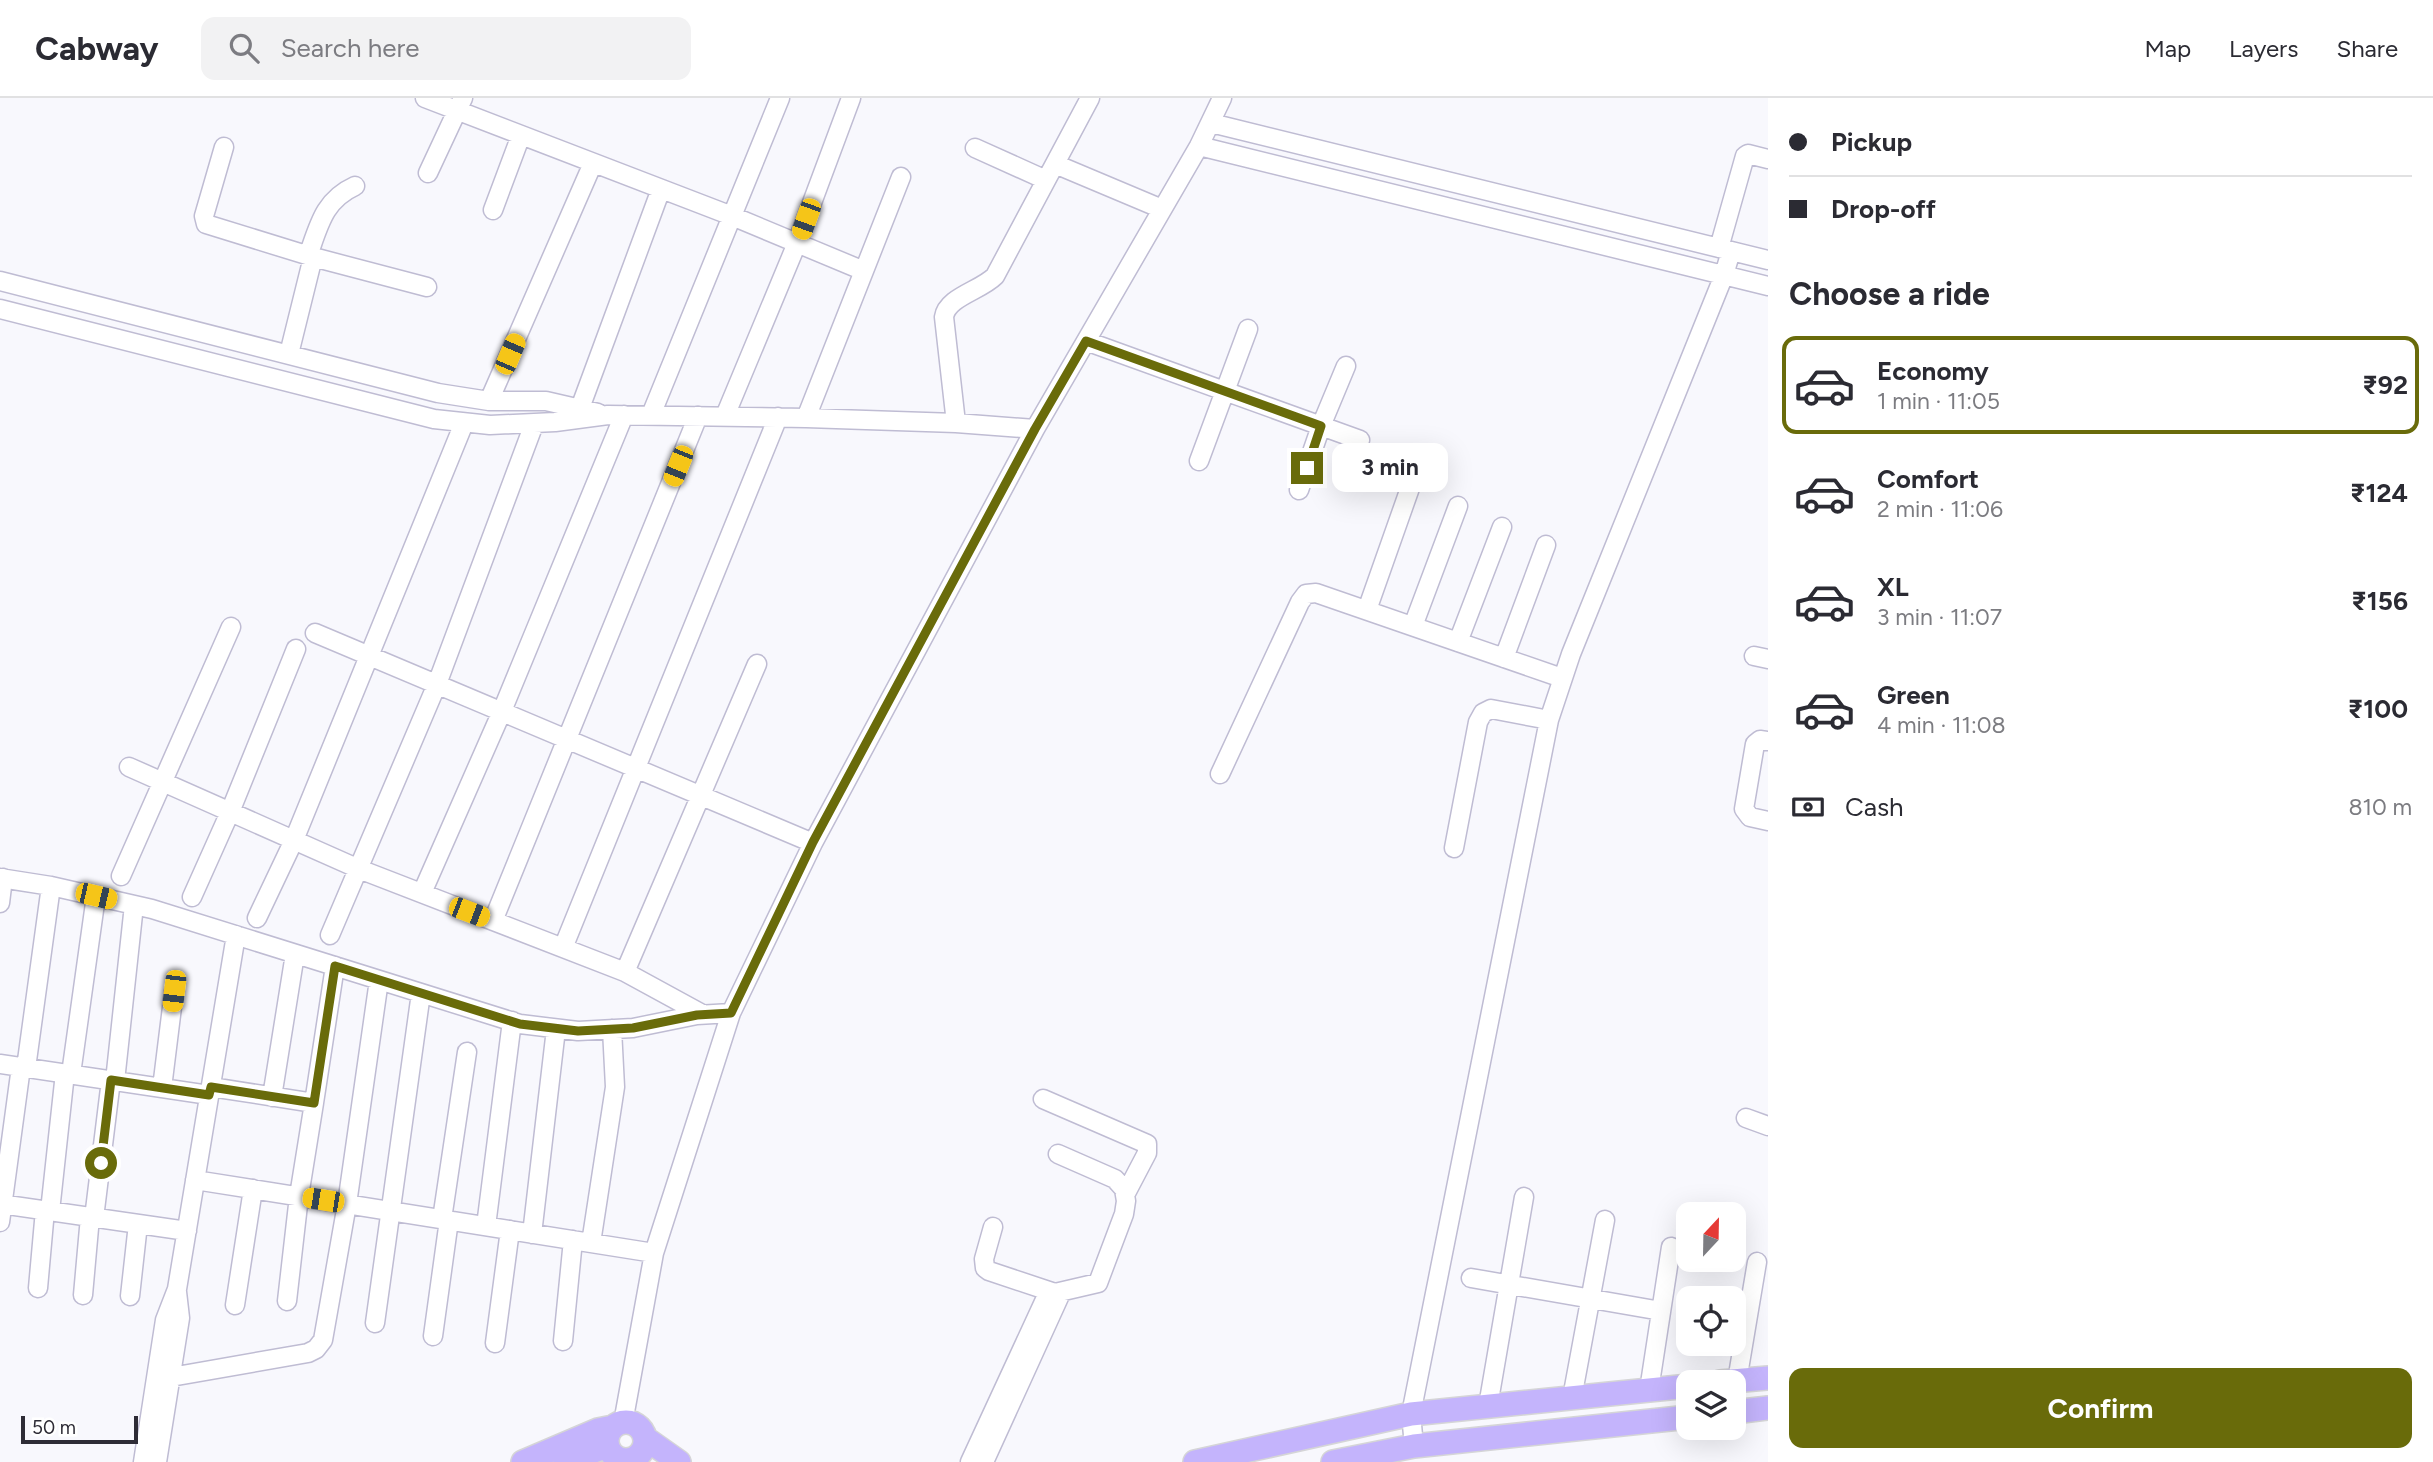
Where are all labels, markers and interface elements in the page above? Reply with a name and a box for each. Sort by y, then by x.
search box [201,17,691,80]
text: Cabway [35,29,159,68]
icon: search [225,29,263,67]
text: Search here [281,32,420,64]
text: Map [2144,34,2191,63]
text: Layers [2229,34,2298,63]
text: Share [2336,34,2398,63]
text: Pickup [1831,126,1912,158]
text: Drop-off [1831,193,1936,225]
car [789,196,824,242]
text: Choose a ride [1789,275,1990,313]
car [493,331,528,377]
icon: car [1793,354,1856,417]
text: Economy [1877,355,1989,387]
text: ₹92 [2362,369,2408,401]
text: 1 min · 11:05 [1877,387,2000,415]
car [661,443,696,489]
callout: 3 min [1332,444,1447,492]
route end [1291,452,1323,484]
text: 3 min [1361,453,1419,481]
icon: car [1793,462,1856,525]
text: Comfort [1877,463,1979,495]
text: ₹124 [2350,477,2408,509]
text: 2 min · 11:06 [1877,495,2003,523]
icon: car [1793,570,1856,633]
text: XL [1877,571,1909,603]
text: ₹156 [2351,585,2408,617]
text: 3 min · 11:07 [1877,603,2002,631]
icon: car [1793,678,1856,741]
text: Green [1877,679,1950,711]
text: ₹100 [2348,693,2408,725]
text: 4 min · 11:08 [1877,711,2006,739]
icon: cash [1789,788,1827,826]
text: Cash [1845,791,1904,823]
text: 810 m [2348,793,2412,821]
car [74,881,119,911]
car [446,895,493,929]
car [162,969,187,1013]
route start [85,1147,117,1179]
car [301,1186,346,1214]
north arrow [1676,1202,1746,1272]
map controls [1676,1202,1746,1440]
button: locate [1676,1286,1746,1356]
button: Confirm [1789,1368,2412,1448]
button: layers [1676,1370,1746,1440]
scale bar [21,1413,138,1445]
text: 50 m [32,1416,76,1439]

